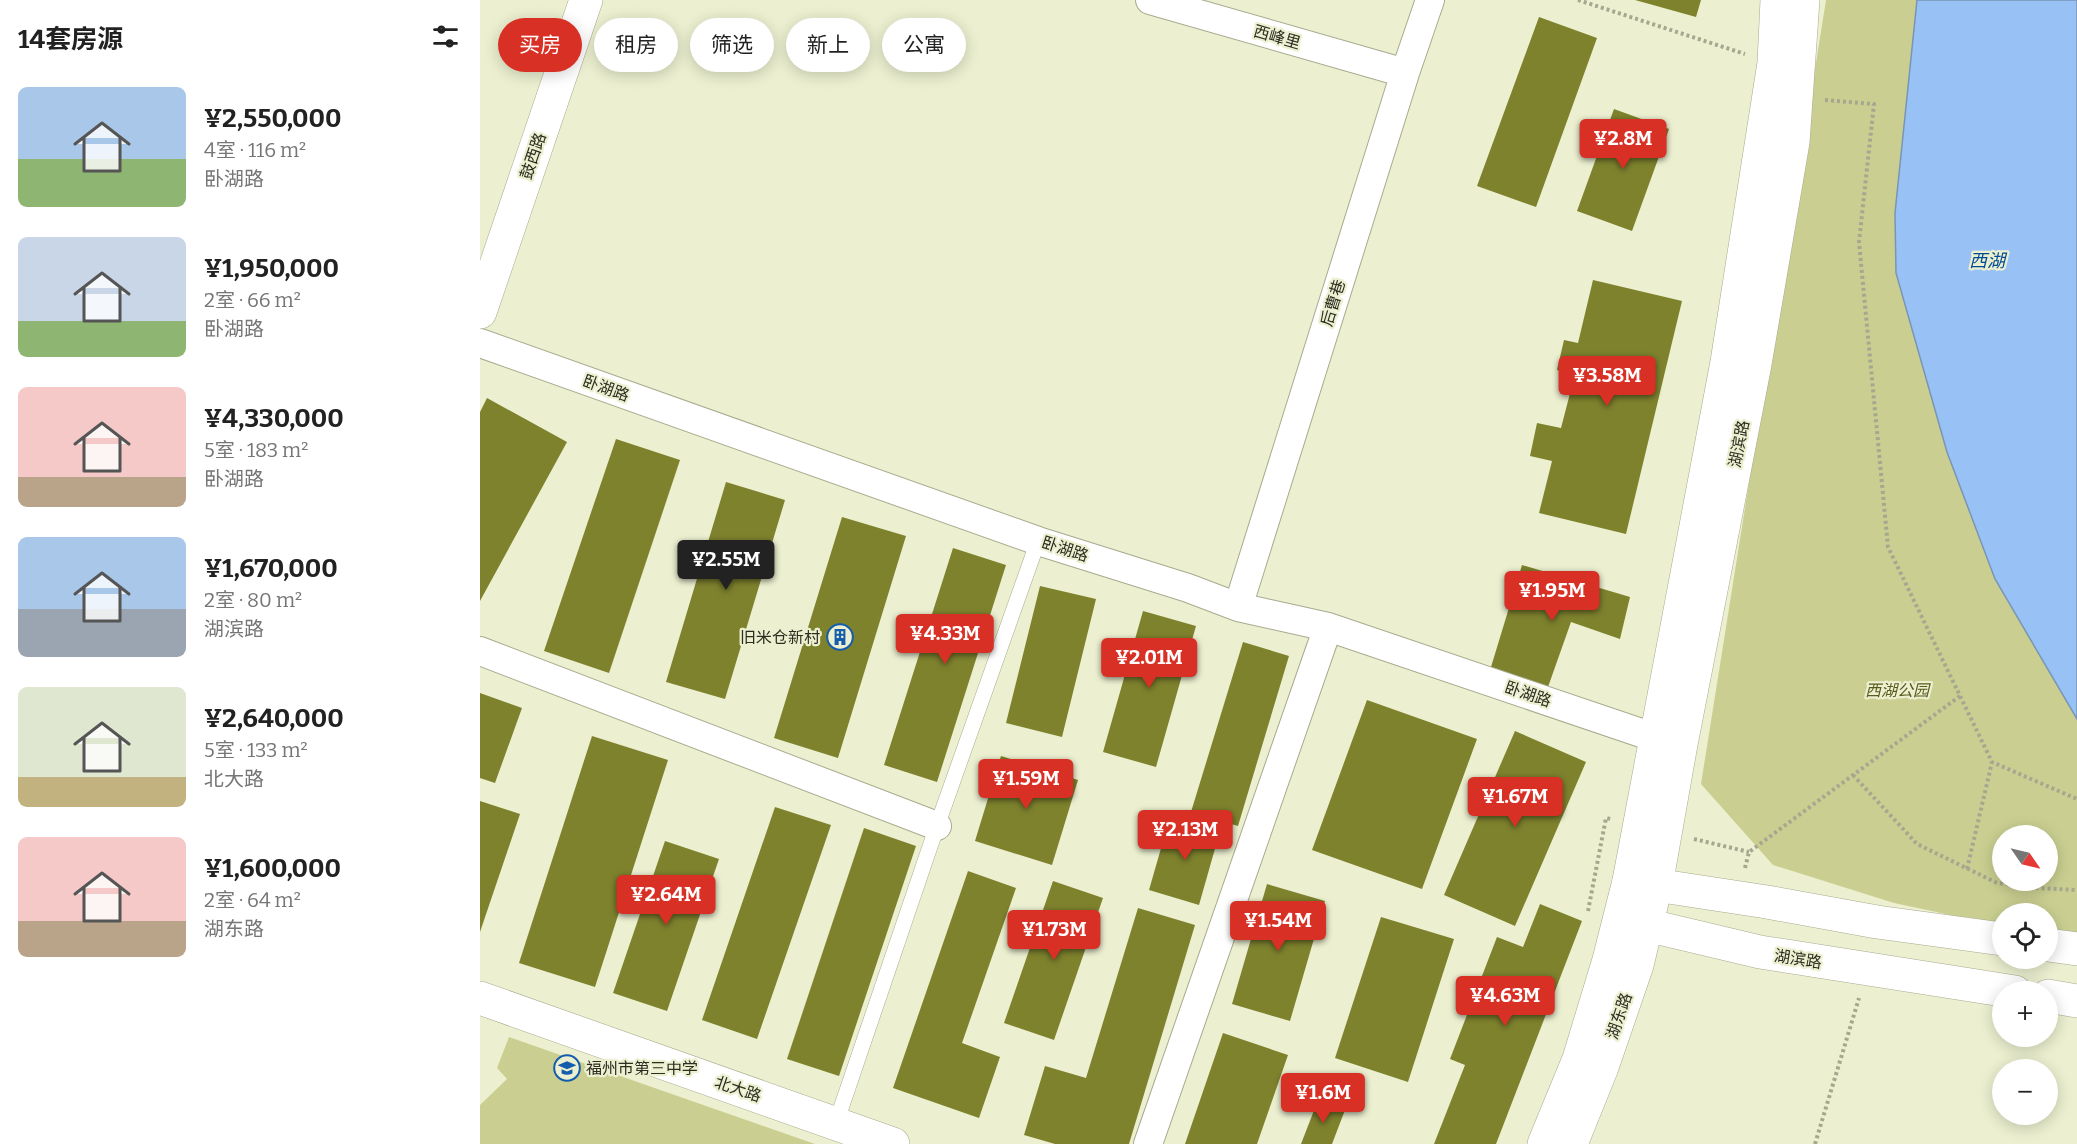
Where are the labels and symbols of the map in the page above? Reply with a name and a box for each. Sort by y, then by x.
street label: 西峰里 [1251,21,1303,53]
pin: ¥2.8M [1581,119,1665,170]
street label: 鼓西路 [516,130,550,182]
water label: 西湖 [1969,250,2008,272]
street label: 后曹巷 [1317,277,1349,329]
pin: ¥3.58M [1558,356,1656,407]
street label: 卧湖路 [580,371,632,405]
street label: 湖滨路 [1725,419,1753,469]
street label: 卧湖路 [1039,533,1091,565]
pin: ¥2.55M [677,540,775,591]
pin: ¥1.95M [1503,571,1601,622]
pin: ¥4.33M [896,614,994,665]
building icon: 旧米仓新村 [825,622,855,652]
place label: 旧米仓新村 [740,628,820,647]
pin: ¥2.01M [1100,638,1198,689]
street label: 卧湖路 [1502,677,1554,711]
park label: 西湖公园 [1865,681,1931,700]
pin: ¥1.59M [977,759,1075,810]
pin: ¥1.67M [1466,777,1564,828]
pin: ¥2.13M [1136,810,1234,861]
north arrow [1992,825,2058,891]
pin: ¥2.64M [617,875,715,926]
pin: ¥1.54M [1229,901,1327,952]
pin: ¥1.73M [1005,910,1103,961]
street label: 湖滨路 [1773,946,1823,972]
pin: ¥4.63M [1456,976,1554,1027]
street label: 湖东路 [1602,990,1636,1042]
school or university icon: 福州市第三中学 [552,1053,582,1083]
place label: 福州市第三中学 [586,1059,698,1078]
street label: 北大路 [712,1072,764,1106]
pin: ¥1.6M [1281,1073,1365,1124]

